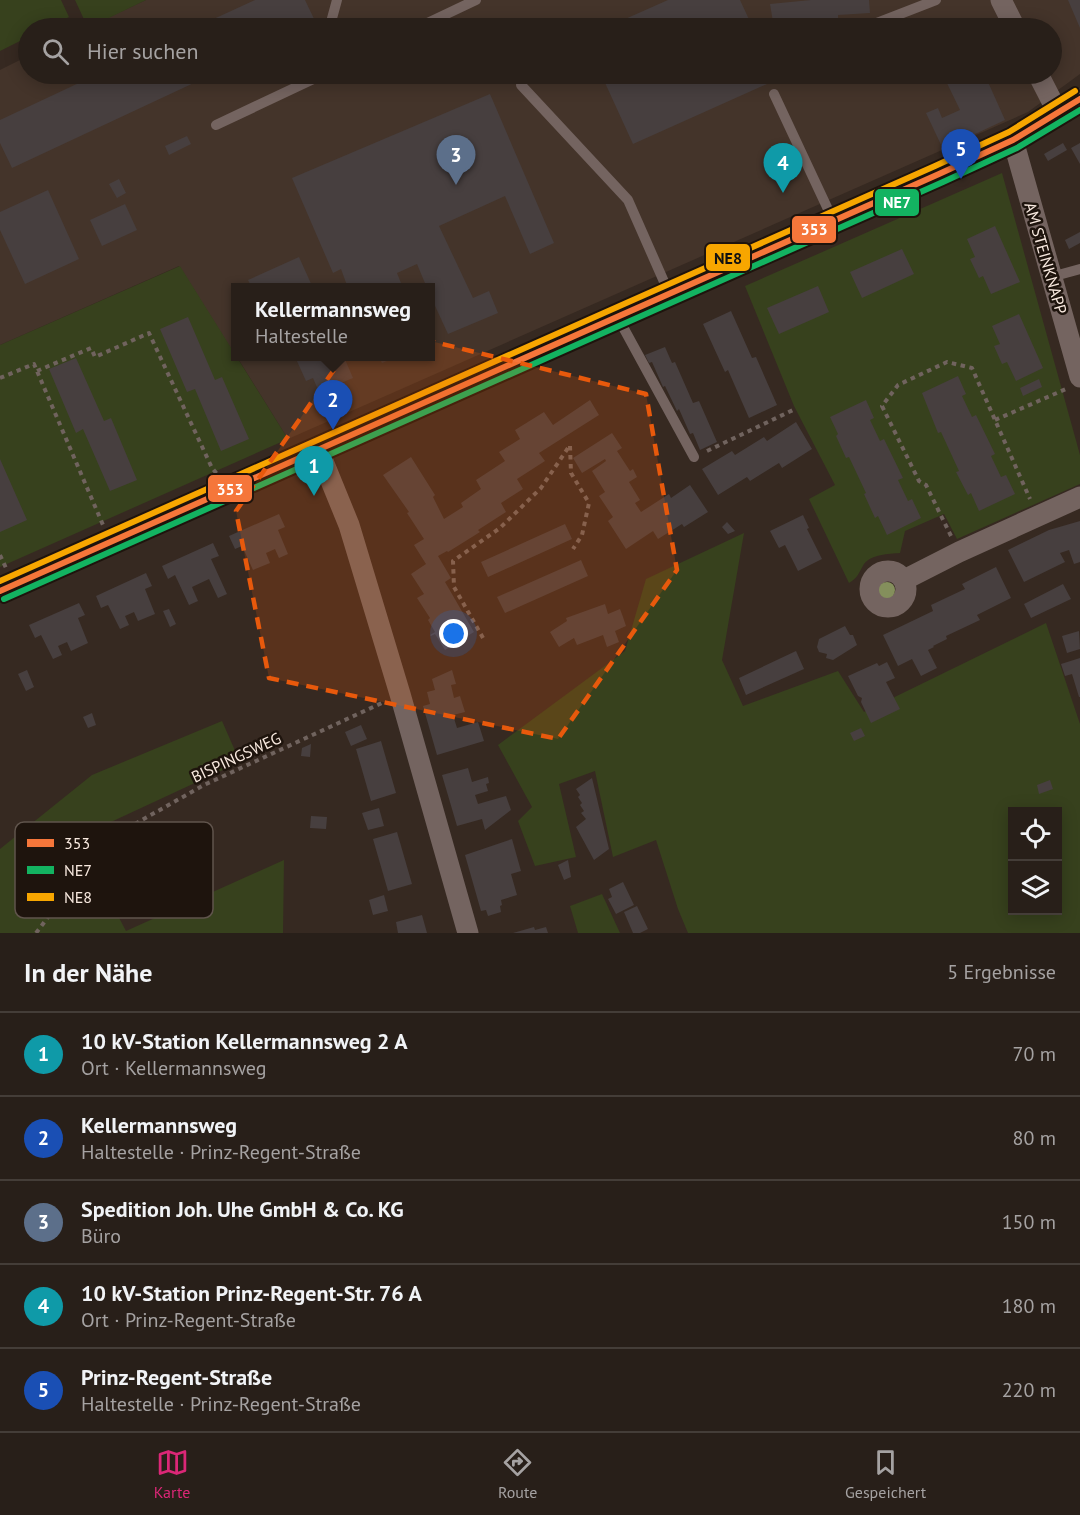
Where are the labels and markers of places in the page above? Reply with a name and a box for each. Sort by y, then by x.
pin: 5 [942,130,980,179]
pin: 3 [436,136,476,185]
pin: 4 [764,144,802,193]
pin: 2 [314,380,352,430]
pin: 1 [294,446,334,496]

